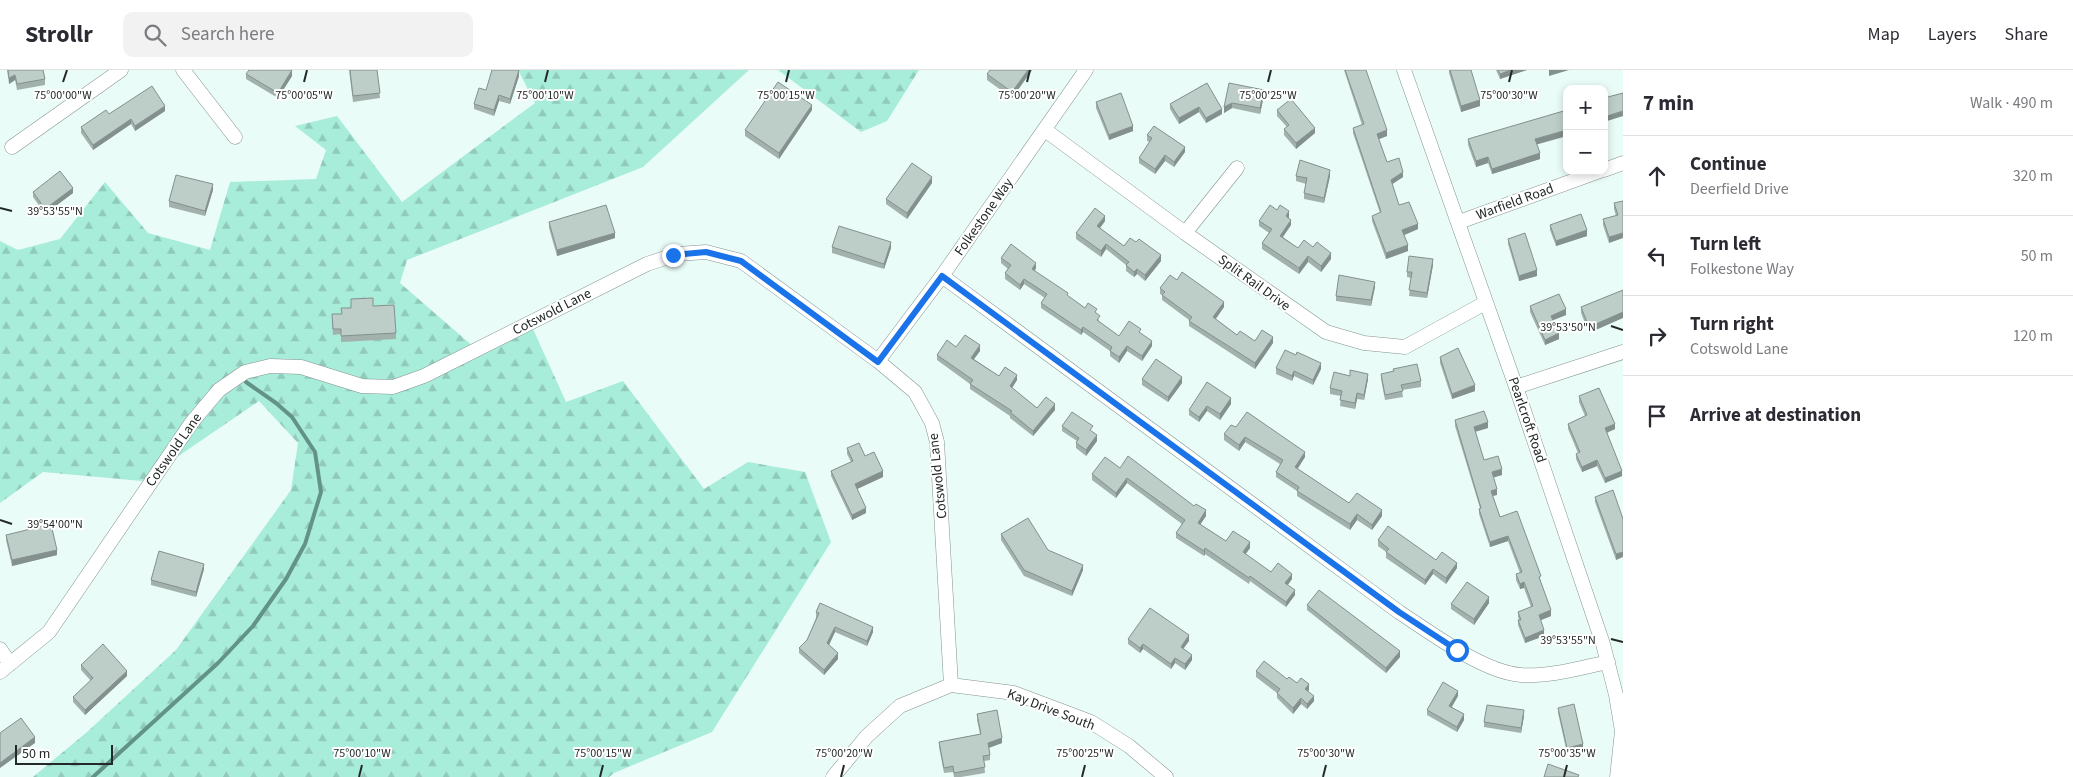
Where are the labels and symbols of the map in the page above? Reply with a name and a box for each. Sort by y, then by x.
text: 75°00'00"W [34,87,92,104]
text: 75°00'05"W [275,87,333,104]
text: 75°00'10"W [516,87,574,104]
text: 75°00'15"W [757,87,815,104]
text: 75°00'20"W [998,87,1056,104]
text: 75°00'25"W [1239,87,1297,104]
text: 75°00'30"W [1480,87,1538,104]
street label: Folkestone Way [950,174,1019,260]
street label: Warfield Road [1473,179,1557,225]
text: 39°53'55"N [27,203,83,220]
route end [662,244,685,267]
street label: Split Rail Drive [1214,250,1294,316]
street label: Cotswold Lane [509,284,595,340]
text: 39°53'50"N [1540,319,1596,336]
street label: Pearlcroft Road [1503,374,1551,466]
street label: Cotswold Lane [141,409,207,491]
street label: Cotswold Lane [924,432,952,520]
text: 39°54'00"N [27,516,83,533]
text: 39°53'55"N [1540,632,1596,649]
route start [1446,639,1469,662]
street label: Kay Drive South [1004,684,1098,736]
scale bar [15,742,112,765]
text: 75°00'10"W [333,745,391,762]
text: 75°00'15"W [574,745,632,762]
text: 75°00'20"W [815,745,873,762]
text: 75°00'25"W [1056,745,1114,762]
text: 75°00'30"W [1297,745,1355,762]
text: 75°00'35"W [1538,745,1596,762]

